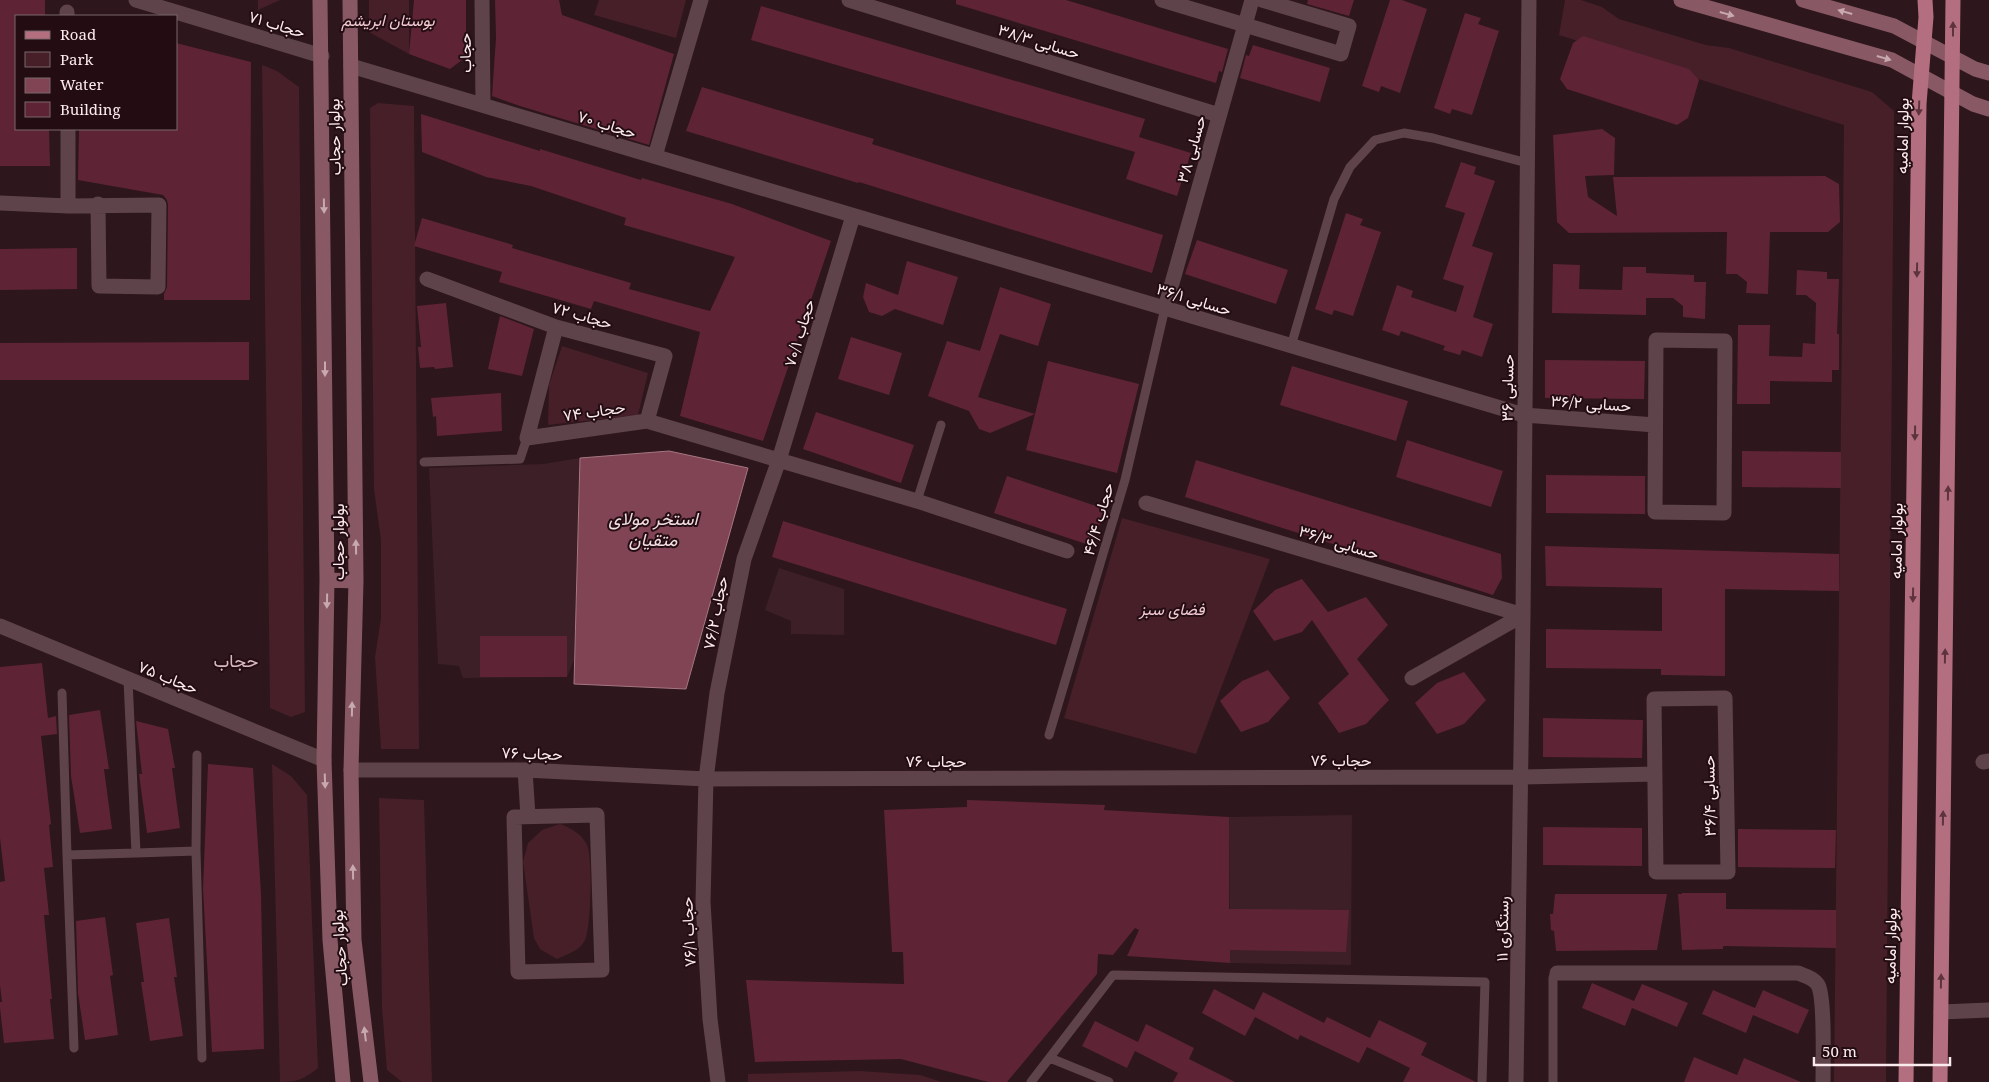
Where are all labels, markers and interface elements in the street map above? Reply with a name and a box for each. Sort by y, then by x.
street label: حجاب ۷۱ [246,5,308,43]
one-way arrow [1838,8,1853,16]
park label: بوستان ابریشم [341,9,436,31]
one-way arrow [1720,10,1735,18]
legend [15,15,178,130]
street label: حسابی ۳۸/۳ [995,18,1083,64]
one-way arrow [1949,21,1957,37]
text: Road [60,24,96,44]
street label: حجاب [454,33,476,73]
text: Park [60,49,94,69]
one-way arrow [1876,54,1891,62]
text: Water [60,74,103,94]
street label: بولوار حجاب [322,98,346,176]
street label: بولوار امامیه [1890,98,1914,174]
text: Building [60,99,121,119]
one-way arrow [1915,100,1923,116]
street label: حجاب ۷۰ [575,105,639,143]
street label: حسابی ۳۸ [1171,112,1211,185]
one-way arrow [320,198,328,214]
one-way arrow [1913,262,1921,278]
street label: حسابی ۳۶/۱ [1154,277,1234,321]
street label: حجاب ۷۲ [549,296,615,334]
street label: حجاب ۷۰/۱ [778,296,820,369]
street label: حسابی ۳۶ [1495,354,1519,422]
one-way arrow [321,361,329,377]
street label: حسابی ۳۶/۲ [1550,389,1632,417]
street label: حجاب ۷۴ [562,396,627,426]
one-way arrow [1911,425,1919,441]
street label: حجاب ۴۶/۴ [1077,480,1119,558]
one-way arrow [1944,485,1952,501]
street label: بولوار امامیه [1884,503,1908,579]
street label: بولوار حجاب [327,504,349,580]
water label: استخر مولای متقیان [608,506,699,551]
street label: حسابی ۳۶/۳ [1296,519,1382,565]
one-way arrow [351,539,359,555]
street label: حجاب ۷۶/۲ [697,574,733,652]
one-way arrow [1909,587,1917,603]
one-way arrow [323,593,331,609]
park label: فضای سبز [1138,598,1205,620]
district label: حجاب [214,648,258,672]
one-way arrow [1942,648,1950,664]
street label: حجاب ۷۵ [135,655,202,699]
one-way arrow [349,701,357,717]
street label: حجاب ۷۶ [501,741,563,765]
street label: حجاب ۷۶ [1310,749,1372,771]
street label: حجاب ۷۶ [905,750,967,772]
street label: حسابی ۳۶/۴ [1697,755,1721,837]
one-way arrow [321,773,329,789]
one-way arrow [1939,810,1947,826]
one-way arrow [348,864,356,880]
street label: حجاب ۷۶/۱ [675,896,701,968]
street label: رستگاری ۱۱ [1490,896,1514,962]
street label: بولوار امامیه [1878,908,1902,984]
street label: بولوار حجاب [325,909,353,987]
one-way arrow [1937,973,1945,989]
one-way arrow [361,1025,369,1041]
scale bar [1814,1034,1950,1066]
text: 50 m [1822,1041,1857,1061]

